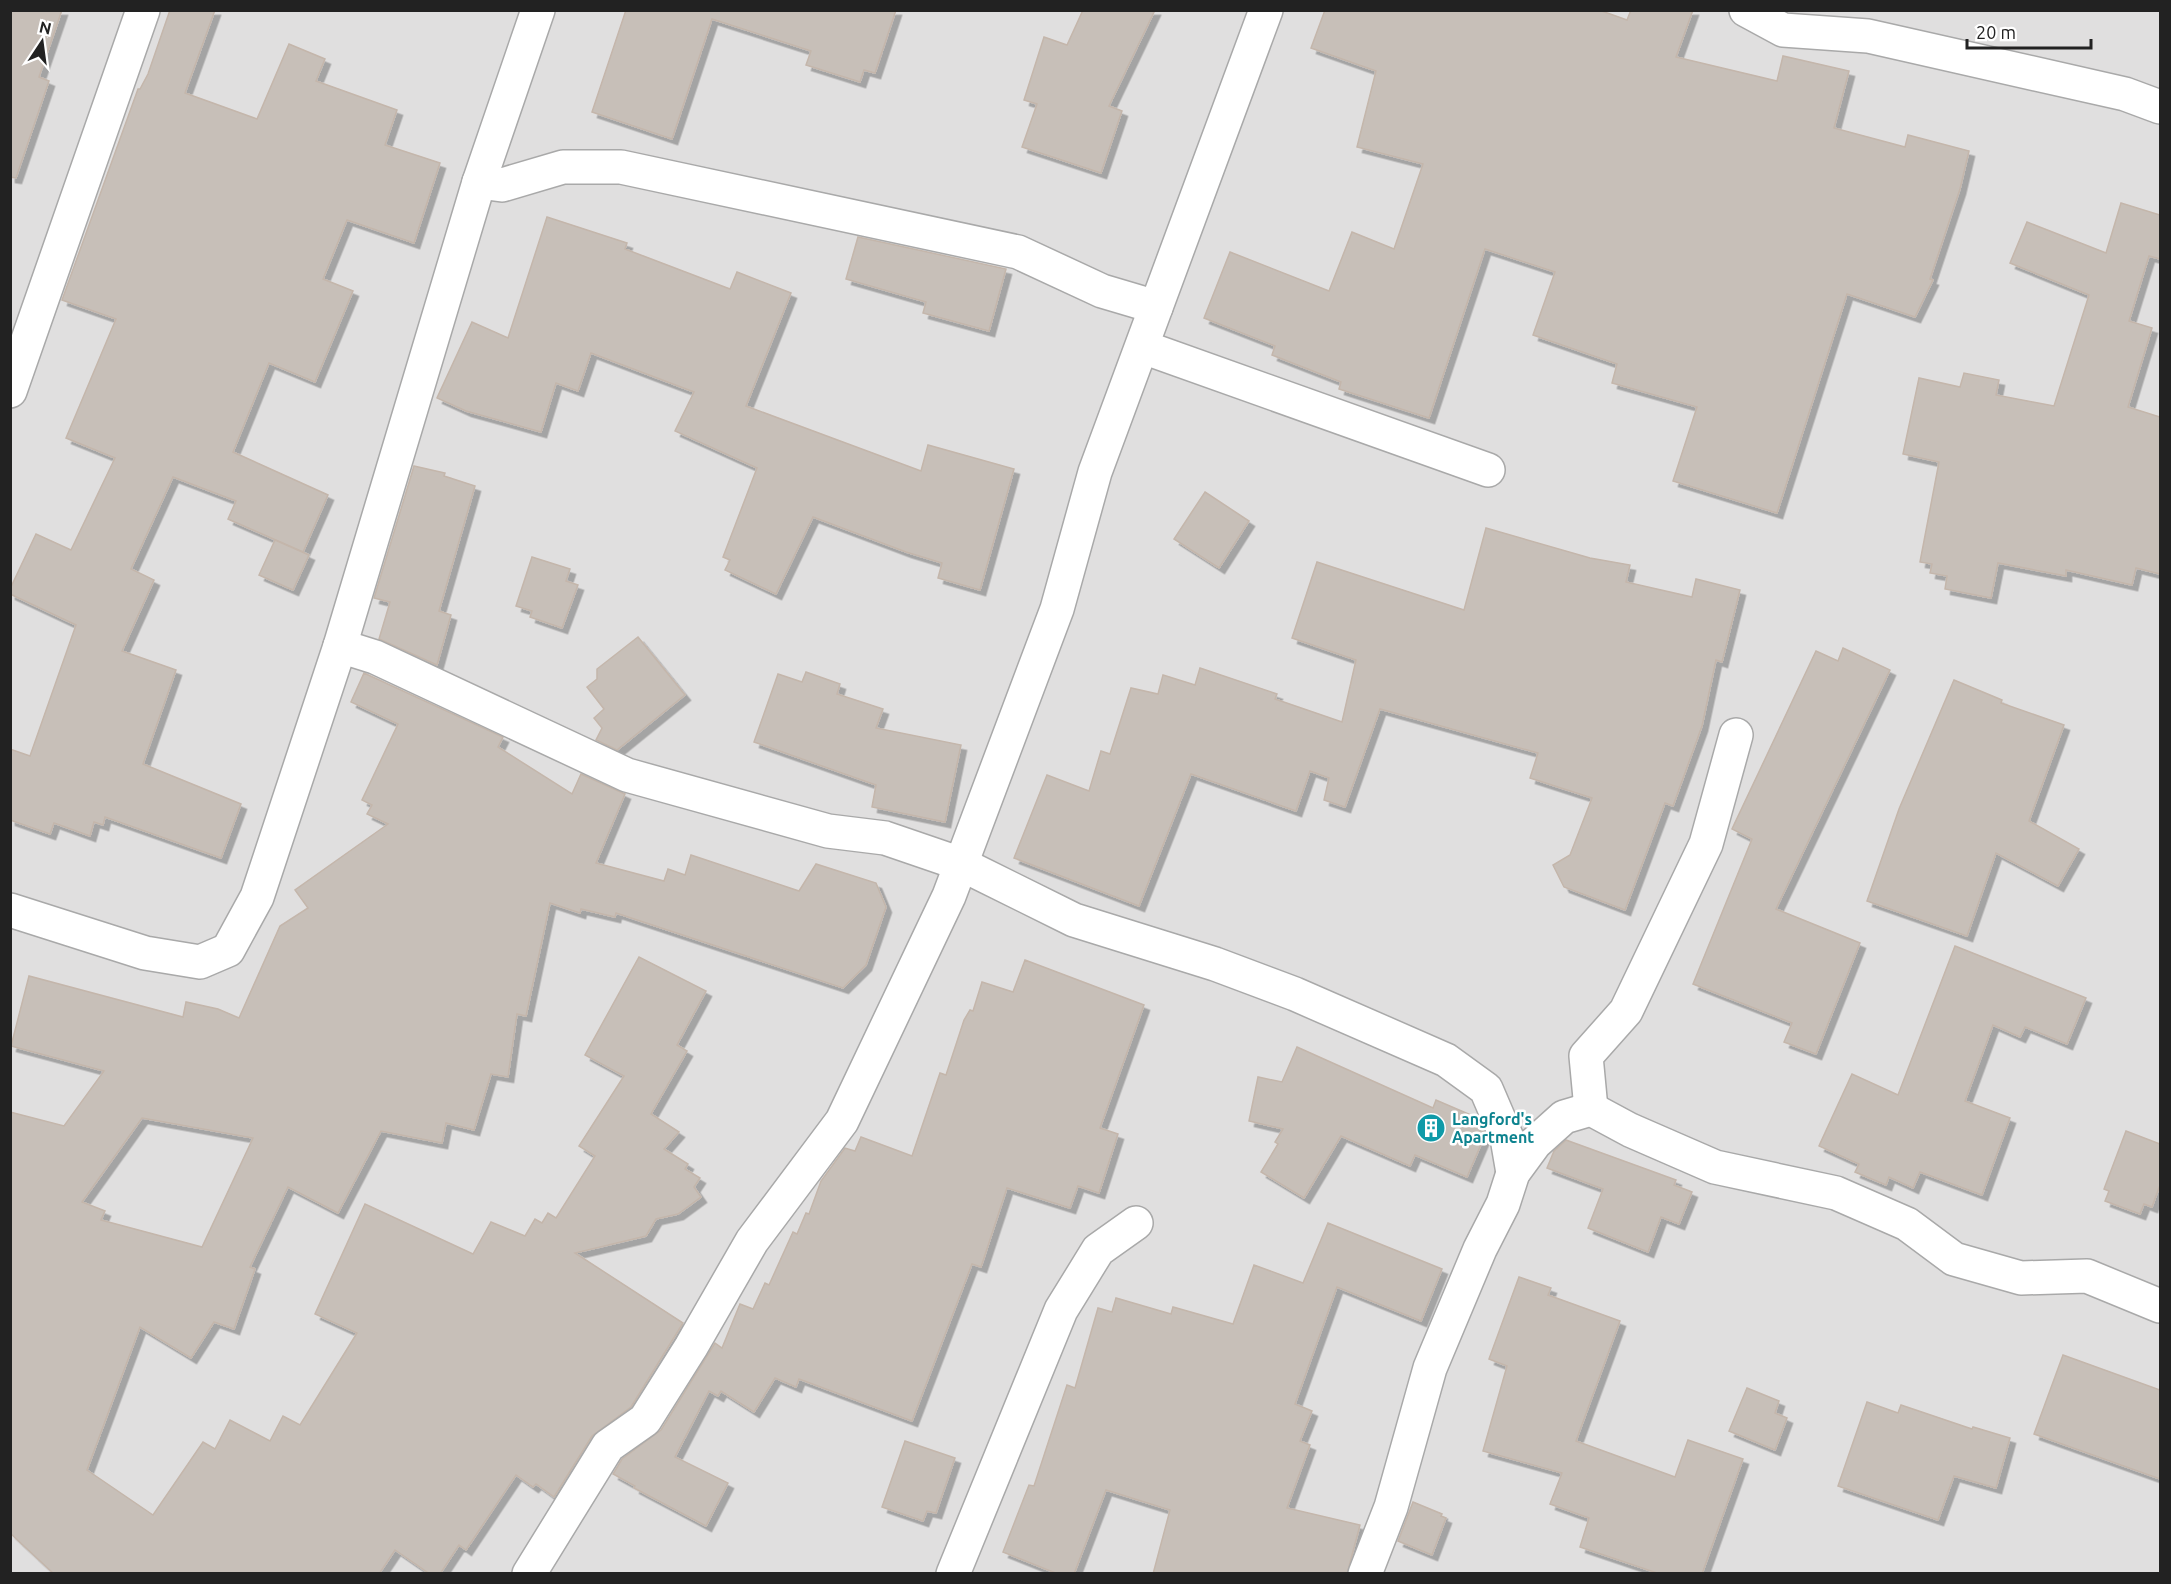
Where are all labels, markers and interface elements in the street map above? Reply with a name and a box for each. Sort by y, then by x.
north arrow [12,12,72,72]
scale bar [1967,12,2092,50]
text: N [38,17,53,37]
text: 20 m [1976,22,2016,42]
place label: Langford's Apartment [1452,1110,1534,1146]
building icon: Langford's Apartment [1415,1112,1447,1144]

